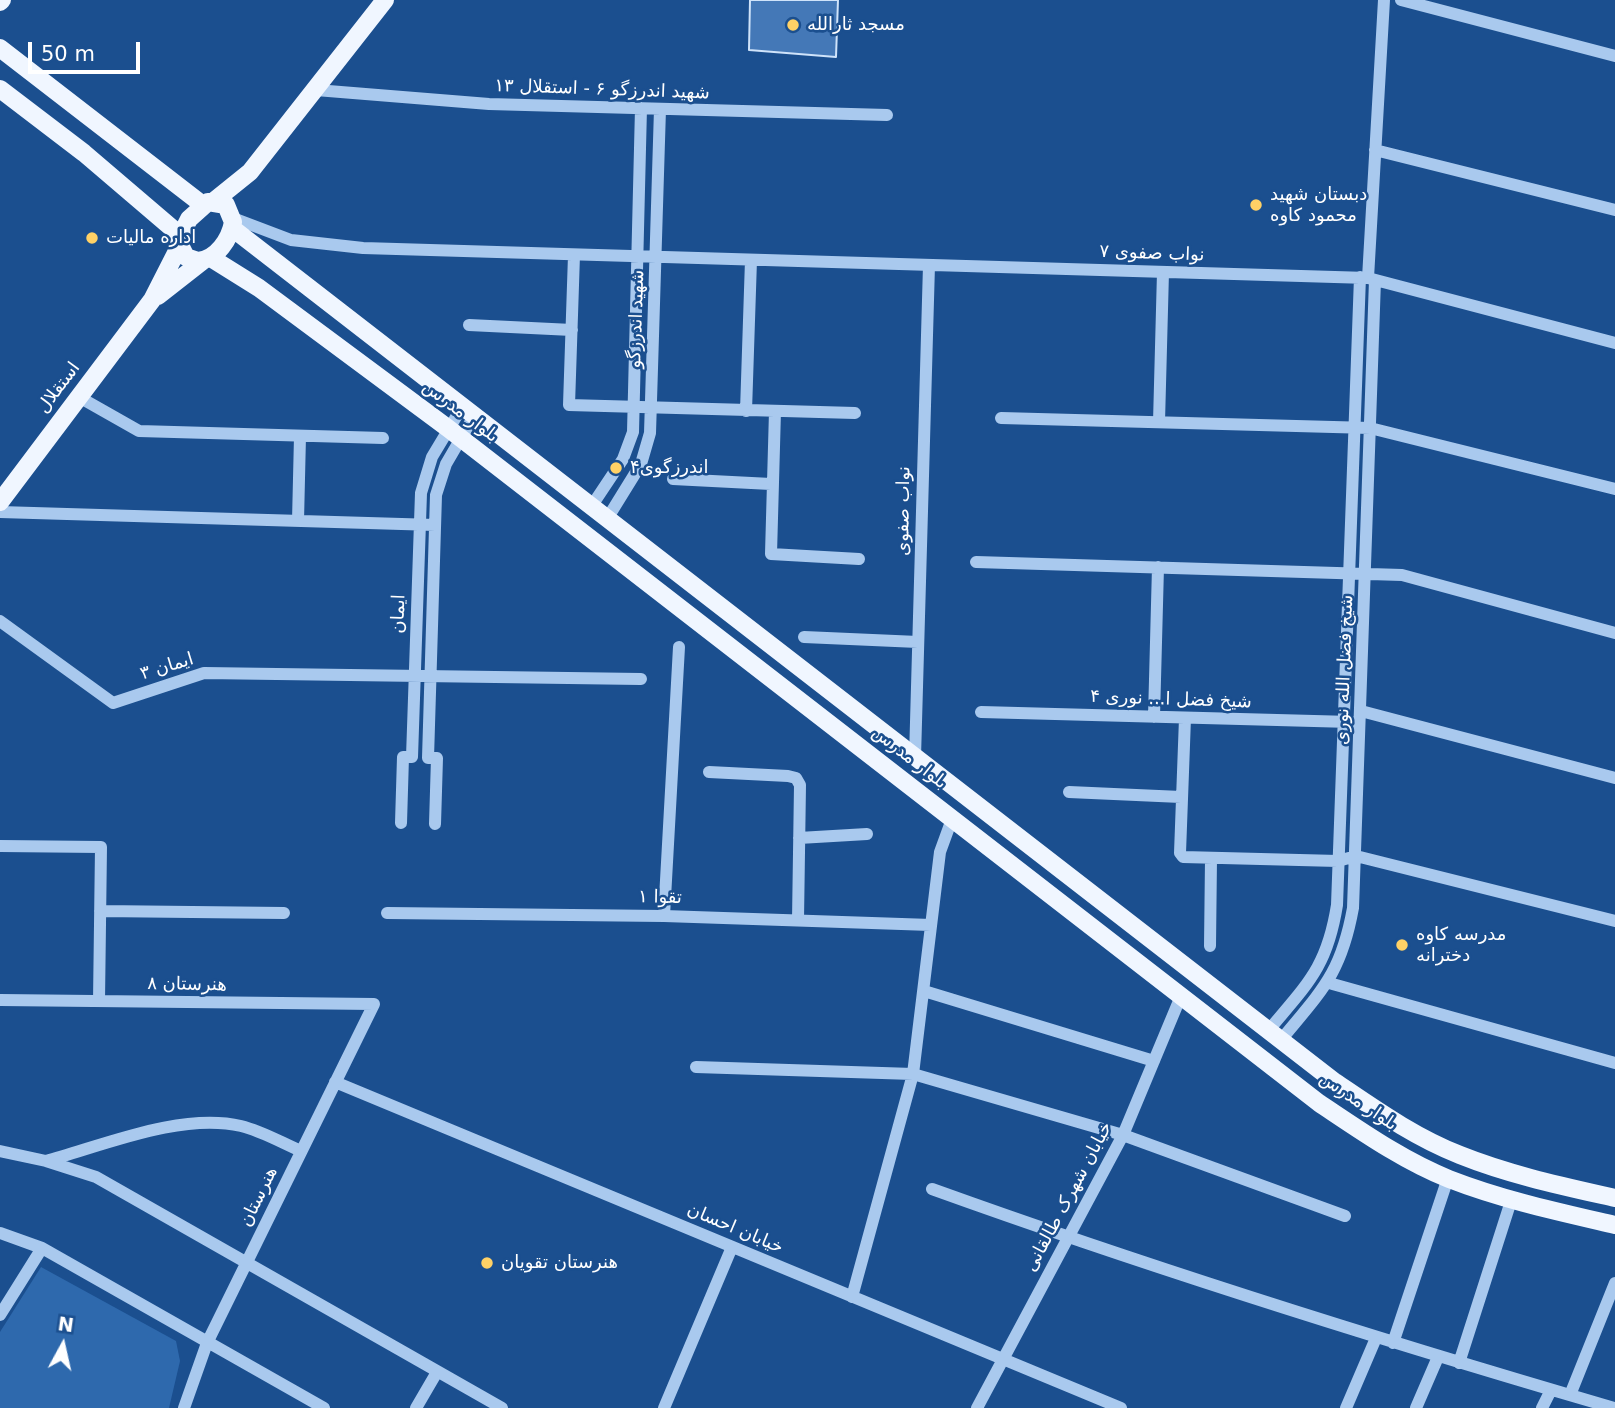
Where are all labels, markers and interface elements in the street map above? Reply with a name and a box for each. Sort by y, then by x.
place label: مسجد ثارالله [807,14,905,36]
marker: مسجد ثارالله [785,17,801,33]
scale bar [32,28,144,72]
text: 50 m [41,42,95,66]
street label: شهید اندرزگو ۶ - استقلال ۱۳ [494,75,710,105]
place label: دبستان شهید محمود کاوه [1270,184,1367,227]
marker: دبستان شهید محمود کاوه [1248,197,1264,213]
place label: اداره مالیات [106,227,196,249]
marker: اداره مالیات [84,230,100,246]
street label: نواب صفوی ۷ [1099,241,1205,267]
street label: شهید اندرزگو [624,269,650,369]
street label: استقلال [33,358,85,418]
street label: بلوار مدرس [418,376,502,448]
place label: اندرزگوی۴ [630,457,708,479]
marker: اندرزگوی۴ [608,460,624,476]
street label: نواب صفوی [892,466,916,556]
street label: ایمان [388,594,410,634]
street label: شیخ فضل الله نوری [1332,595,1358,745]
street label: ایمان ۳ [138,649,196,685]
street label: شیخ فضل ا... نوری ۴ [1090,686,1252,714]
street label: بلوار مدرس [867,722,951,794]
street label: تقوا ۱ [638,887,682,909]
place label: مدرسه کاوه دخترانه [1416,924,1506,967]
marker: مدرسه کاوه دخترانه [1394,937,1410,953]
street label: هنرستان ۸ [147,974,227,996]
street label: بلوار مدرس [1315,1068,1401,1136]
street label: خیابان شهرک طالقانی [1020,1118,1118,1276]
street label: هنرستان [235,1163,283,1231]
street label: خیابان احسان [684,1199,786,1259]
place label: هنرستان تقویان [501,1252,618,1274]
marker: هنرستان تقویان [479,1255,495,1271]
north arrow [28,1310,98,1380]
text: N [57,1312,75,1336]

